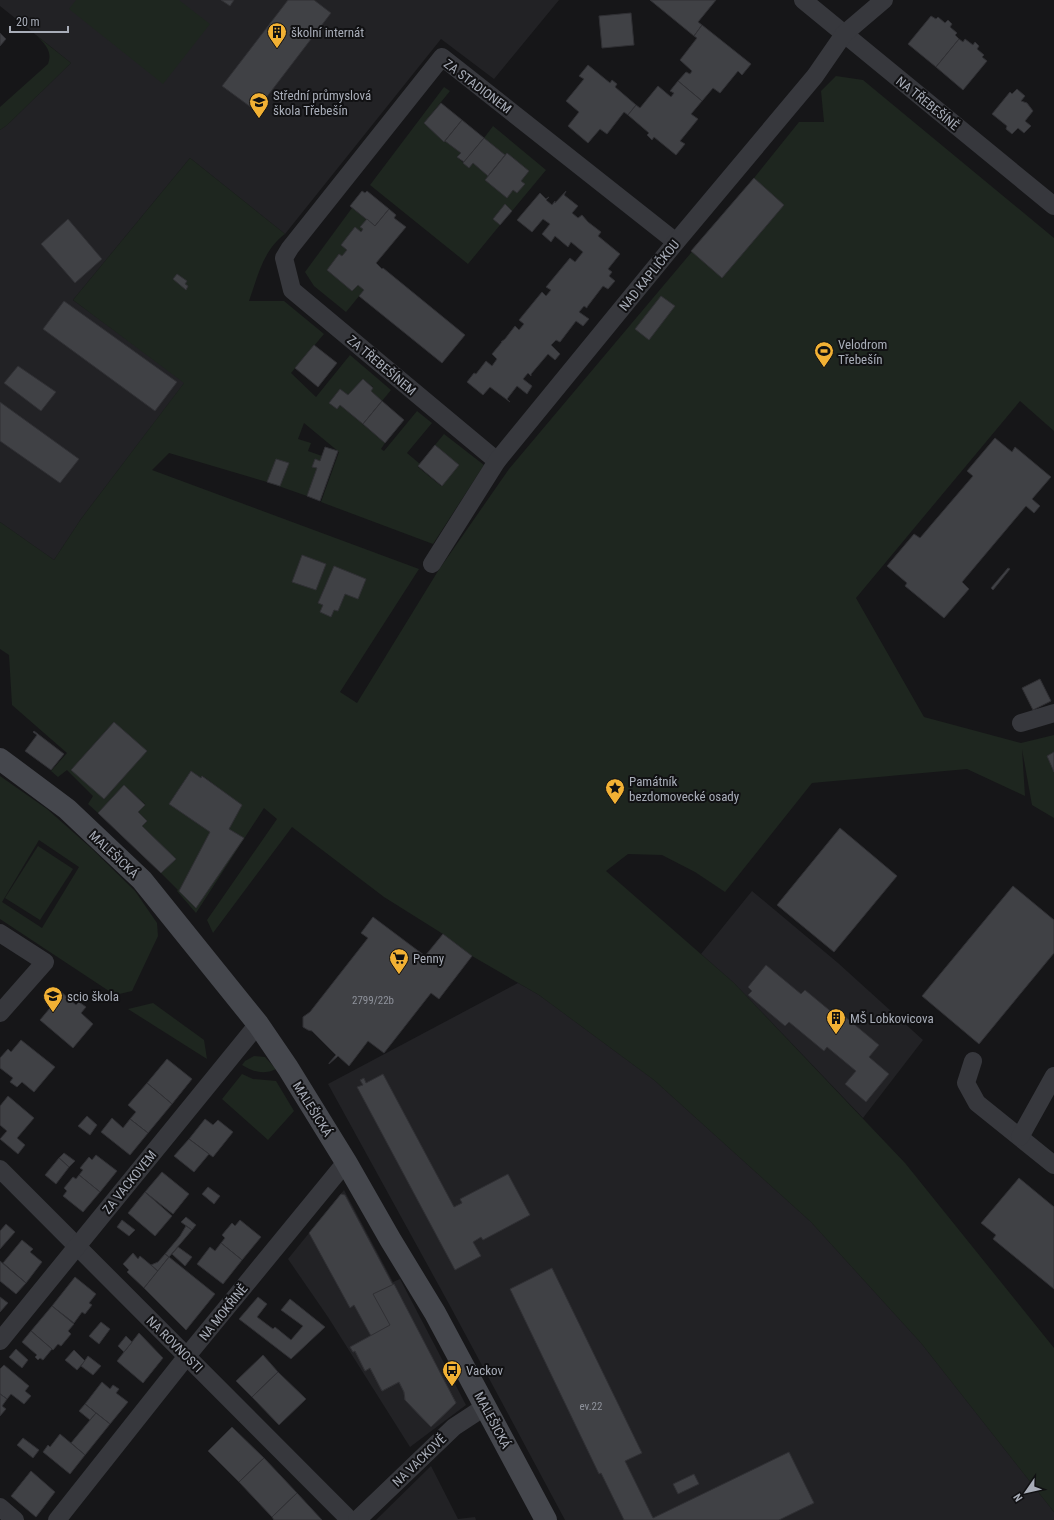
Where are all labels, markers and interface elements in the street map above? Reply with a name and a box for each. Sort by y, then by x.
scale bar [10,8,68,34]
text: 20 m [16,15,40,29]
building icon: školní internát [266,21,288,49]
place label: školní internát [291,25,364,40]
street label: ZA STADIONEM [441,56,514,117]
street label: NA TŘEBEŠÍNĚ [893,73,962,133]
place label: Střední průmyslová škola Třebešín [273,88,371,118]
school or university icon: Střední průmyslová škola Třebešín [248,91,270,119]
street label: NAD KAPLIČKOU [616,237,682,314]
street label: ZA TŘEBEŠÍNEM [344,332,419,398]
place label: Velodrom Třebešín [838,337,887,367]
sports icon: Velodrom Třebešín [813,340,835,368]
place label: Památník bezdomovecké osady [629,774,740,804]
place icon: Památník bezdomovecké osady [604,777,626,805]
street label: MALEŠICKÁ [86,828,142,881]
supermarket icon: Penny [388,947,410,975]
place label: Penny [413,951,445,966]
school or university icon: scio škola [42,985,64,1013]
place label: scio škola [67,989,119,1004]
house number: 2799/22b [352,994,394,1007]
building icon: MŠ Lobkovicova [825,1007,847,1035]
place label: MŠ Lobkovicova [850,1011,934,1026]
street label: MALEŠICKÁ [290,1079,336,1140]
street label: ZA VACKOVEM [99,1148,159,1217]
street label: NA MOKŘINĚ [196,1281,251,1343]
street label: NA ROVNOSTI [143,1313,206,1376]
bus stop icon: Vackov [441,1359,463,1387]
place label: Vackov [466,1363,504,1378]
street label: MALEŠICKÁ [471,1389,514,1452]
house number: ev.22 [580,1400,602,1413]
street label: NA VACKOVĚ [389,1431,449,1490]
north arrow [1006,1472,1046,1512]
text: N [1011,1491,1025,1504]

